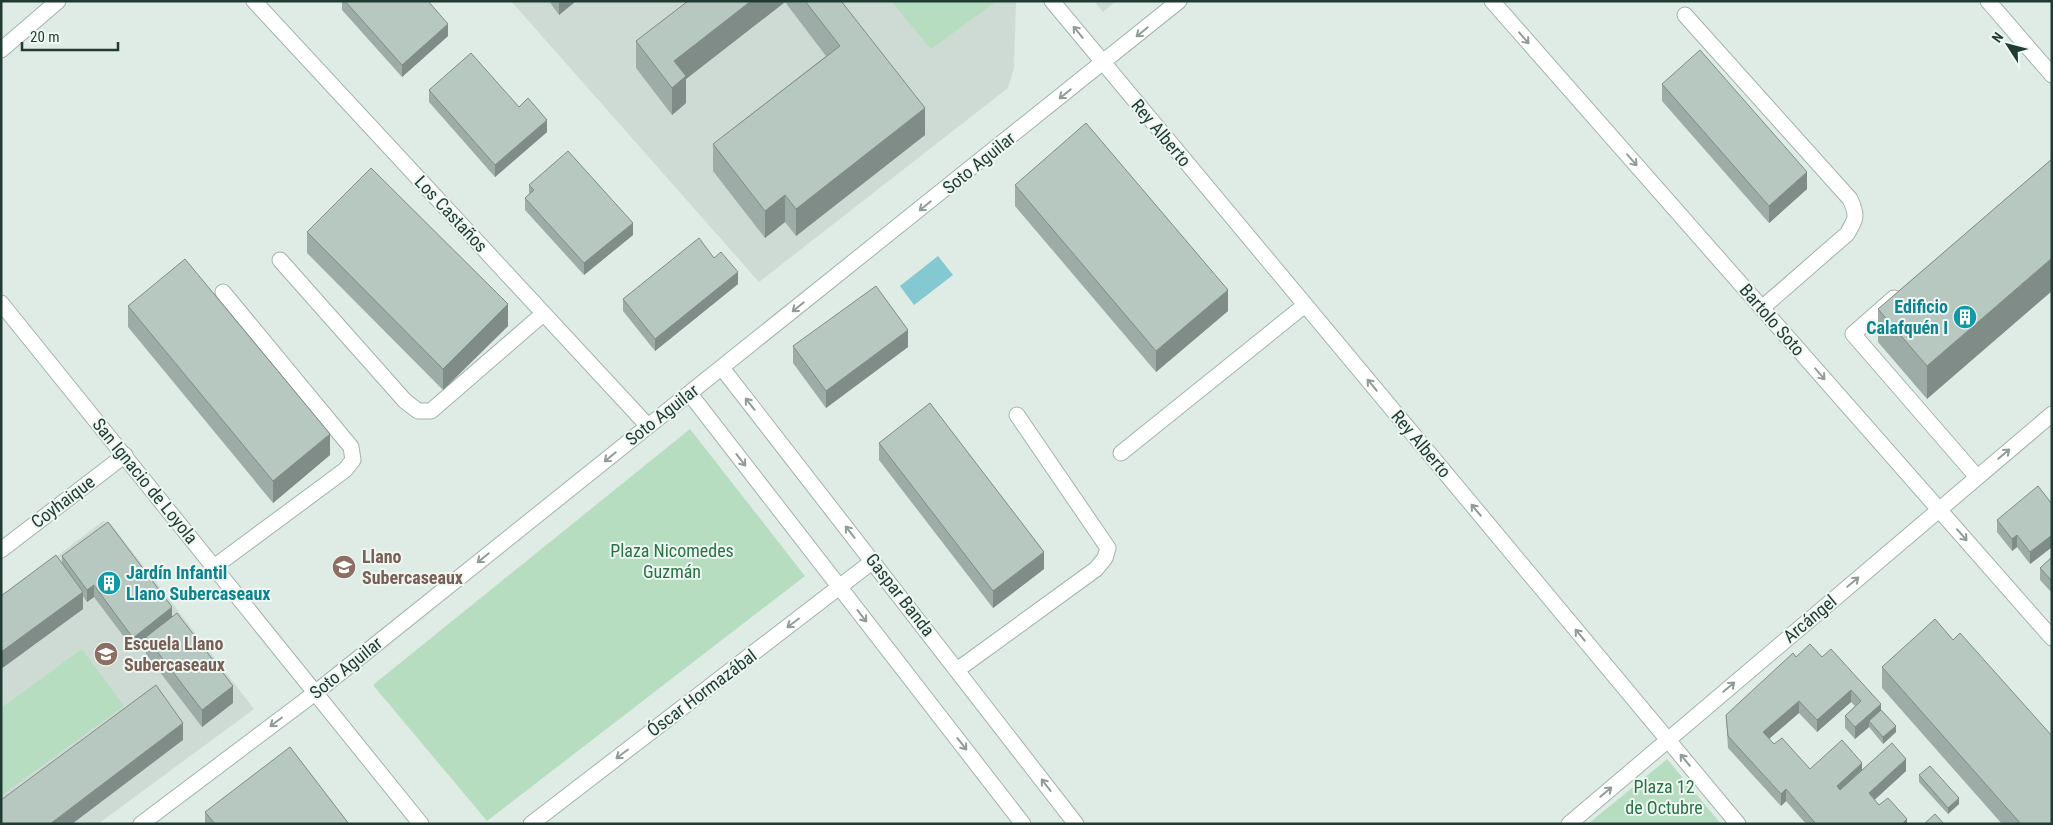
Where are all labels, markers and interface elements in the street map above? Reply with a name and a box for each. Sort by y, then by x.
scale bar [22,20,119,52]
north arrow [1983,20,2033,70]
one-way arrow [1072,26,1083,39]
one-way arrow [1135,26,1148,38]
text: 20 m [30,28,60,46]
text: N [1988,29,2006,46]
one-way arrow [1518,31,1530,44]
one-way arrow [1059,88,1072,99]
street label: Rey Alberto [1127,95,1196,171]
street label: Soto Aguilar [938,127,1020,198]
one-way arrow [1626,153,1637,166]
street label: Los Castaños [411,171,492,256]
one-way arrow [918,201,931,212]
street label: Bartolo Soto [1735,279,1809,360]
place label: Edificio Calafquén I [1866,296,1948,338]
one-way arrow [791,302,804,313]
building icon: Edificio Calafquén I [1952,304,1978,330]
one-way arrow [1814,367,1825,380]
street label: Soto Aguilar [621,379,703,450]
one-way arrow [1367,379,1378,392]
one-way arrow [745,397,755,411]
street label: Rey Alberto [1387,406,1456,482]
street label: San Ignacio de Loyola [88,414,202,548]
one-way arrow [1997,449,2010,460]
one-way arrow [603,452,617,462]
one-way arrow [736,453,747,466]
street label: Coyhaique [27,471,99,532]
one-way arrow [1471,504,1482,517]
one-way arrow [845,526,856,539]
one-way arrow [1956,529,1967,542]
park label: Plaza Nicomedes Guzmán [610,540,734,582]
place label: Llano Subercaseaux [362,546,463,588]
street label: Gaspar Banda [862,549,939,640]
one-way arrow [477,553,490,564]
school or university icon: Llano Subercaseaux [331,554,357,580]
place label: Jardín Infantil Llano Subercaseaux [126,562,271,604]
building icon: Jardín Infantil Llano Subercaseaux [96,570,122,596]
one-way arrow [1847,576,1860,587]
street label: Arcángel [1779,590,1840,647]
one-way arrow [857,609,868,622]
one-way arrow [786,618,800,628]
one-way arrow [1575,629,1586,642]
street label: Soto Aguilar [305,632,387,703]
place label: Escuela Llano Subercaseaux [124,633,225,675]
school or university icon: Escuela Llano Subercaseaux [93,641,119,667]
street label: Óscar Hormazábal [643,645,761,741]
one-way arrow [1723,681,1736,693]
one-way arrow [270,716,283,727]
one-way arrow [956,737,967,750]
one-way arrow [615,749,629,759]
one-way arrow [1679,753,1690,766]
park label: Plaza 12 de Octubre [1625,776,1703,818]
one-way arrow [1041,778,1051,792]
one-way arrow [1599,787,1612,798]

